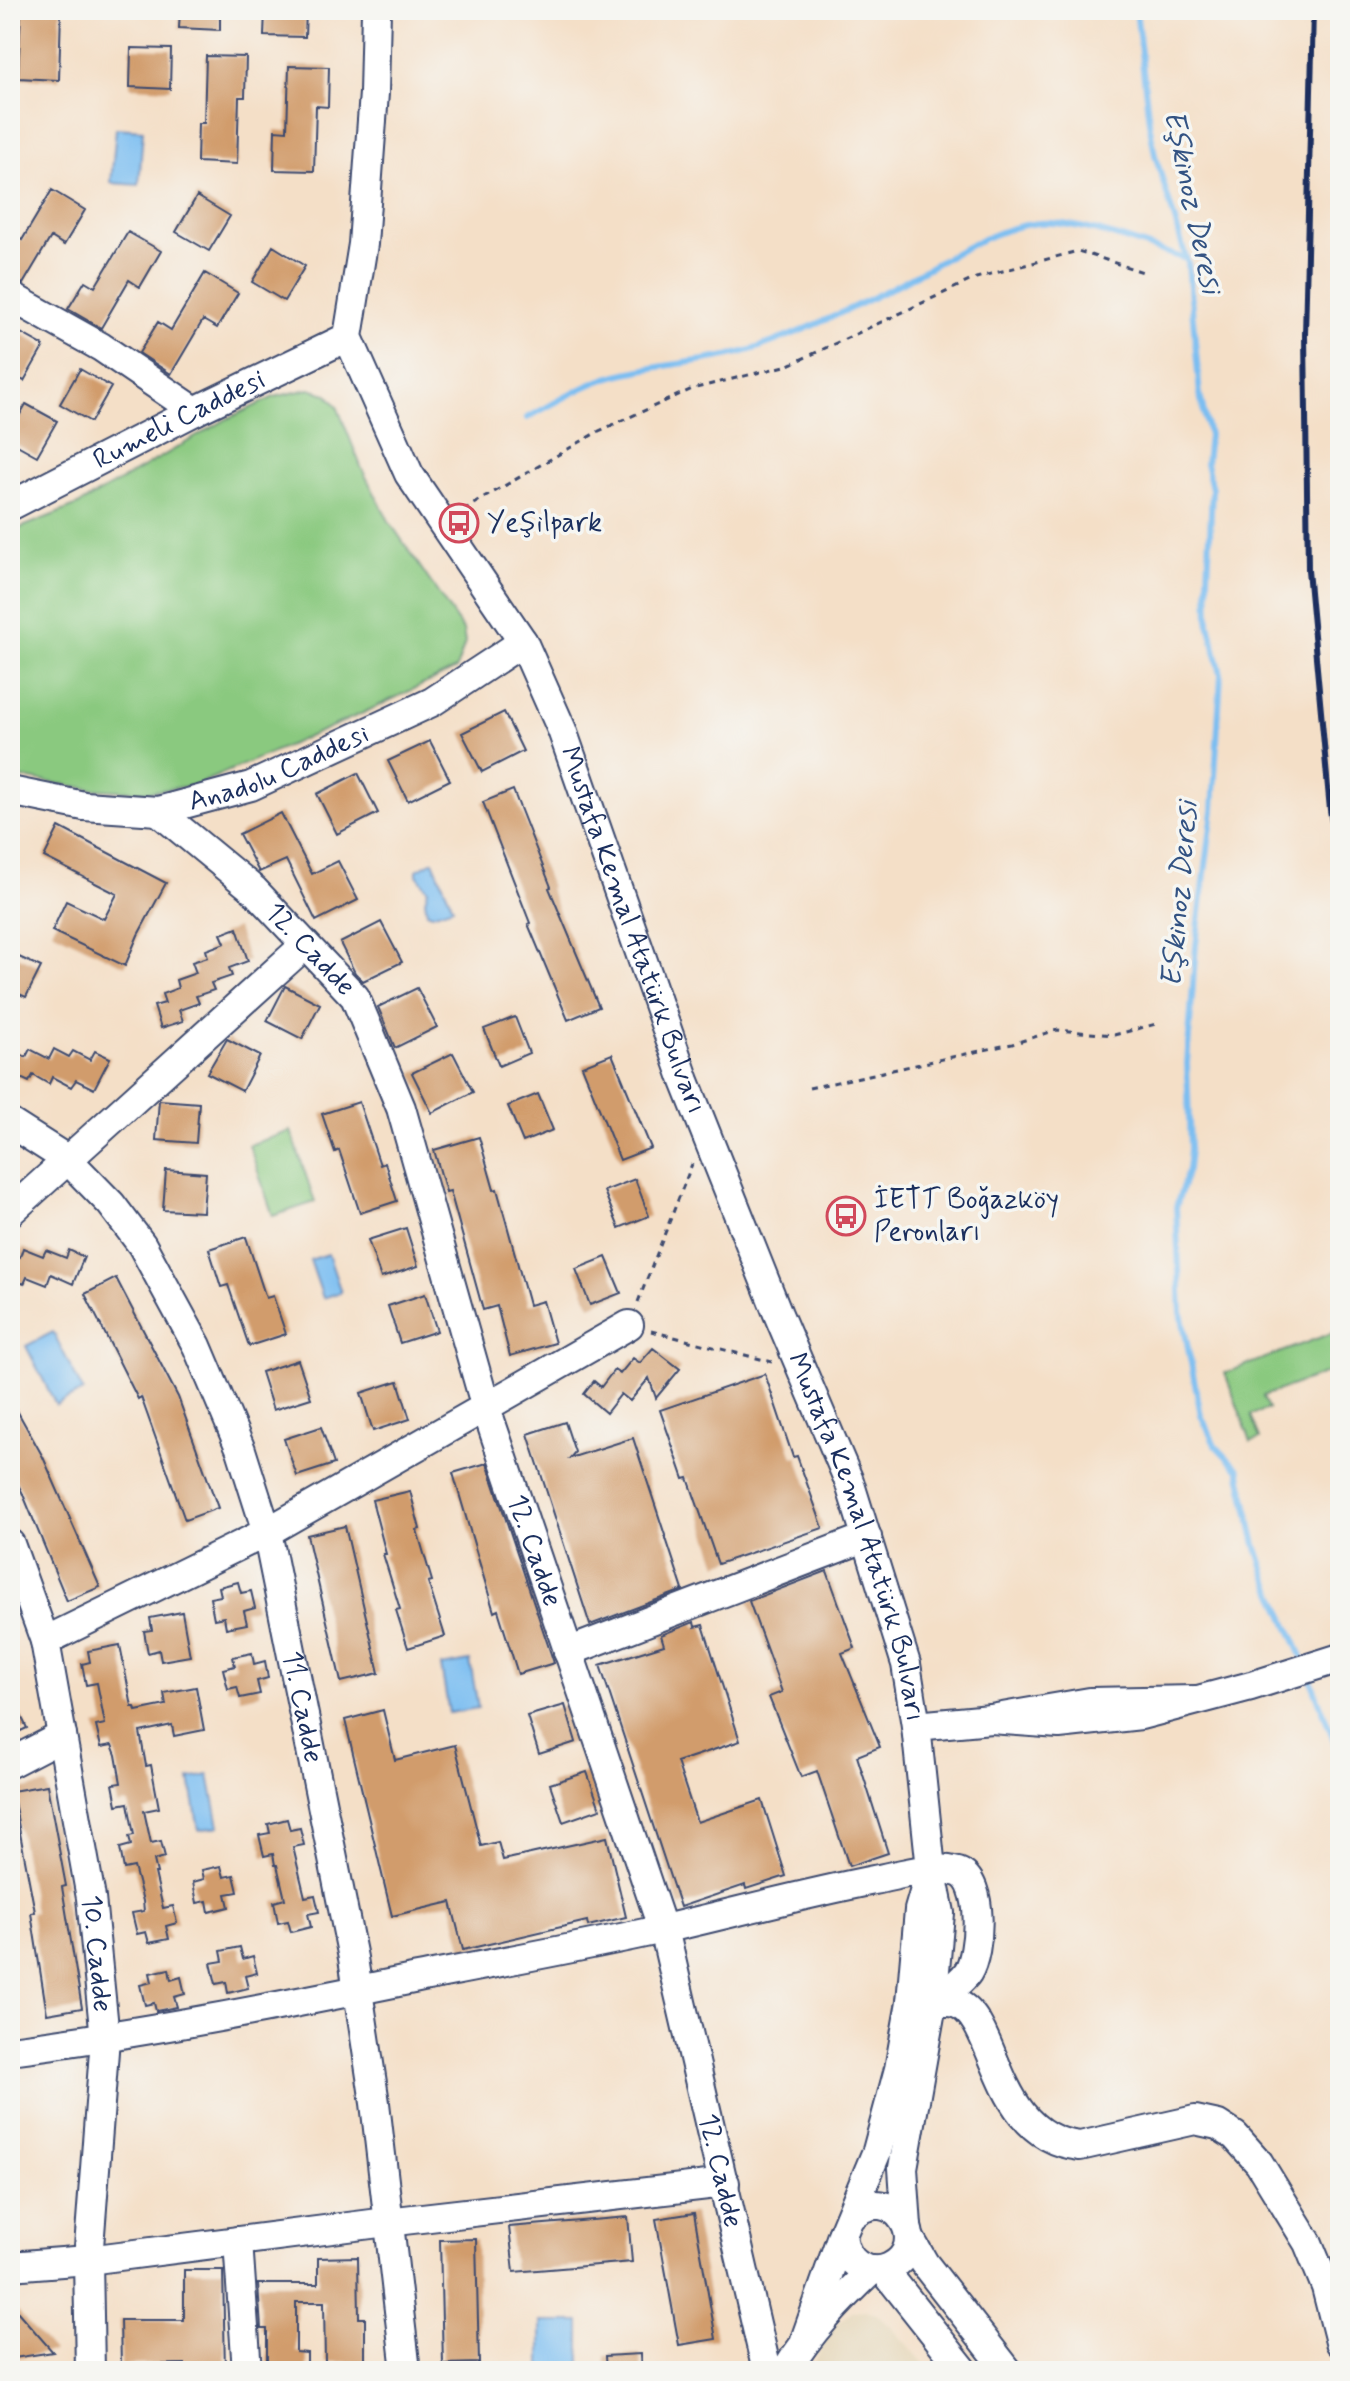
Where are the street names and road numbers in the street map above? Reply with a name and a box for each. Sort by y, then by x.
street label: Rumeli Caddesi [87,361,271,479]
street label: Anadolu Caddesi [184,715,375,820]
street label: Mustafa Kemal Atatürk Bulvarı [551,741,715,1119]
street label: 12. Cadde [257,894,363,1004]
street label: Mustafa Kemal Atatürk Bulvarı [778,1347,933,1724]
street label: 12. Cadde [498,1490,571,1612]
street label: 11. Cadde [273,1647,332,1766]
street label: 10. Cadde [72,1893,121,2014]
street label: 12. Cadde [689,2110,752,2231]

